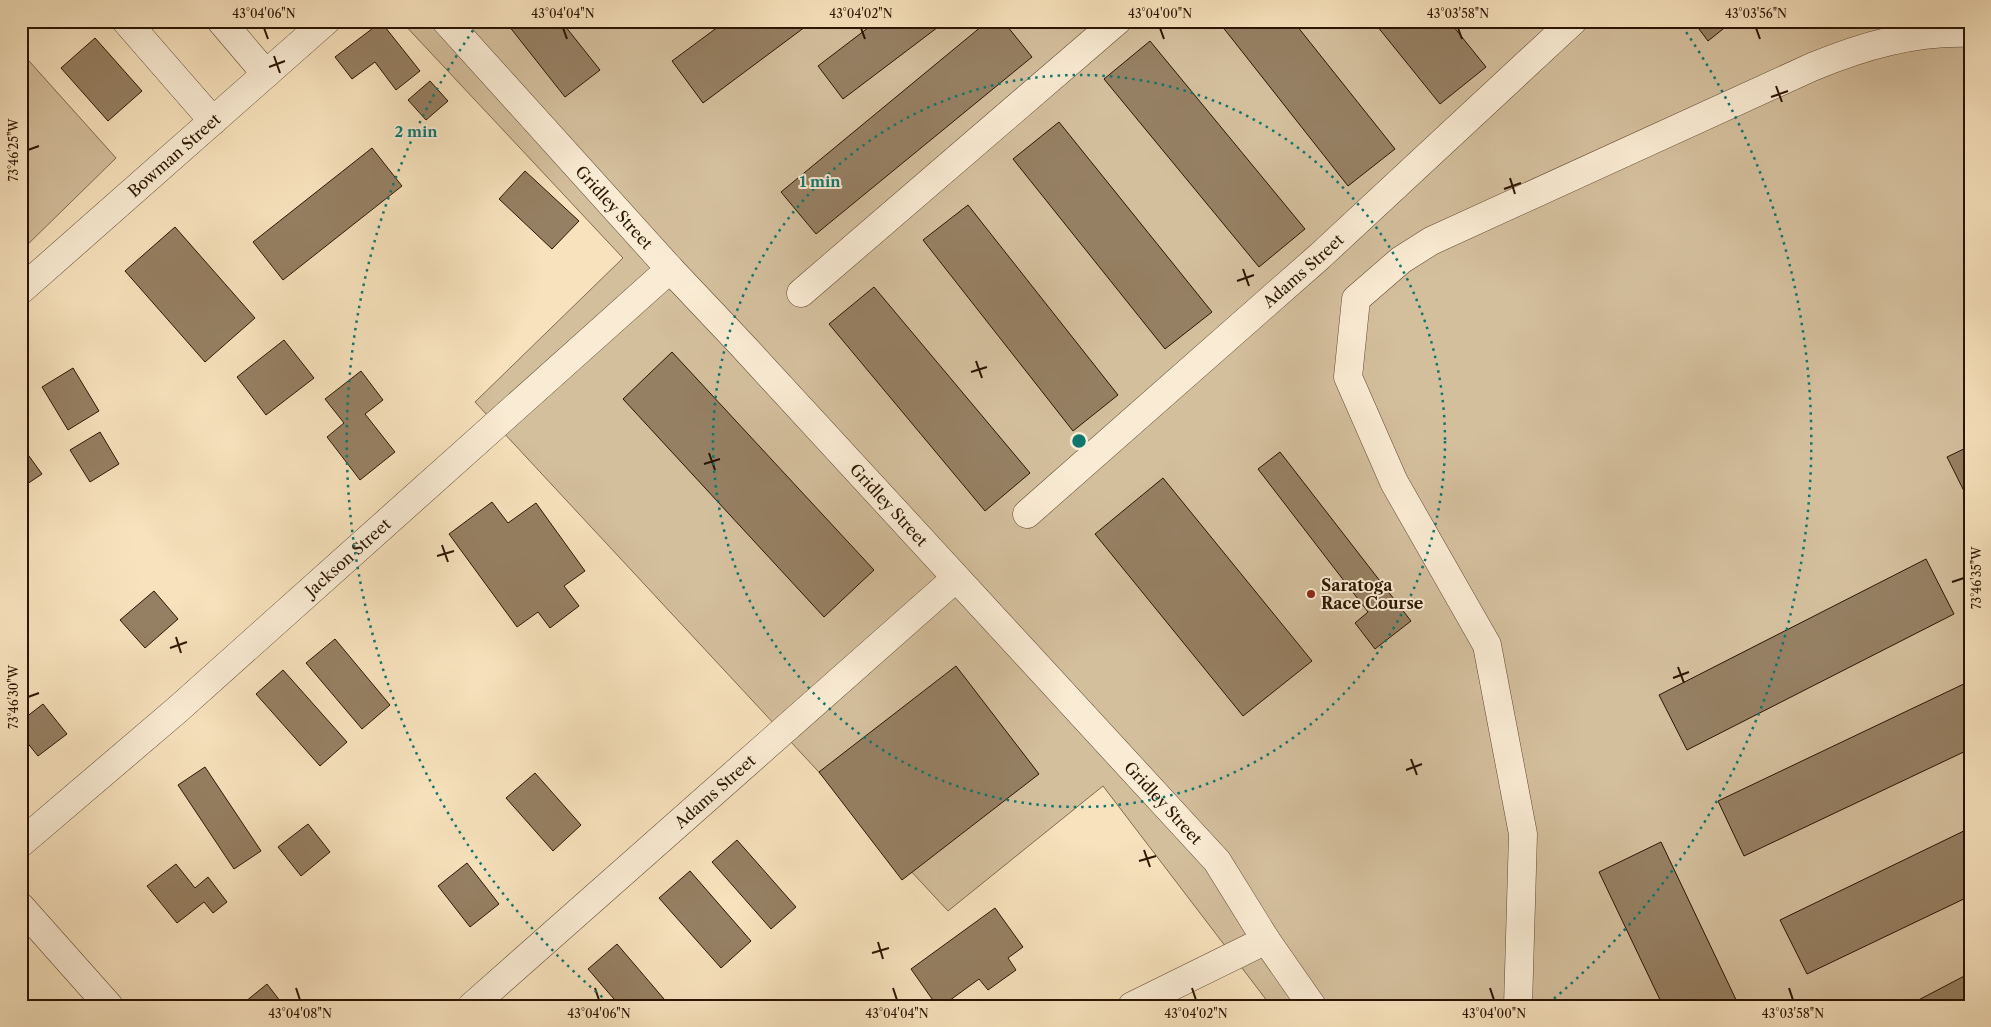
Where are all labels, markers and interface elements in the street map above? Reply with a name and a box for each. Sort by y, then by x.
text: 43°04'06"N [232,6,296,21]
text: 43°04'04"N [531,6,595,21]
text: 43°04'02"N [829,6,893,21]
text: 43°04'00"N [1128,6,1192,21]
text: 43°03'58"N [1427,6,1489,21]
text: 43°03'56"N [1725,6,1787,21]
street label: Bowman Street [124,109,225,201]
text: 73°46'25"W [6,118,21,182]
text: 2 min [394,122,438,141]
street label: Gridley Street [571,161,657,253]
text: 1 min [799,172,841,191]
street label: Adams Street [1258,229,1348,312]
centre of rings [1070,432,1088,450]
street label: Gridley Street [846,459,932,551]
street label: Jackson Street [299,514,395,603]
text: 73°46'35"W [1969,546,1984,609]
place label: Saratoga Race Course [1321,575,1424,613]
marker: Saratoga Race Course [1305,588,1317,600]
text: 73°46'30"W [6,664,21,729]
street label: Adams Street [669,750,760,833]
street label: Gridley Street [1120,757,1207,849]
text: 43°04'08"N [268,1006,332,1021]
text: 43°04'06"N [567,1006,631,1021]
text: 43°04'04"N [865,1006,929,1021]
text: 43°04'02"N [1164,1006,1228,1021]
text: 43°04'00"N [1462,1006,1526,1021]
text: 43°03'58"N [1762,1006,1824,1021]

